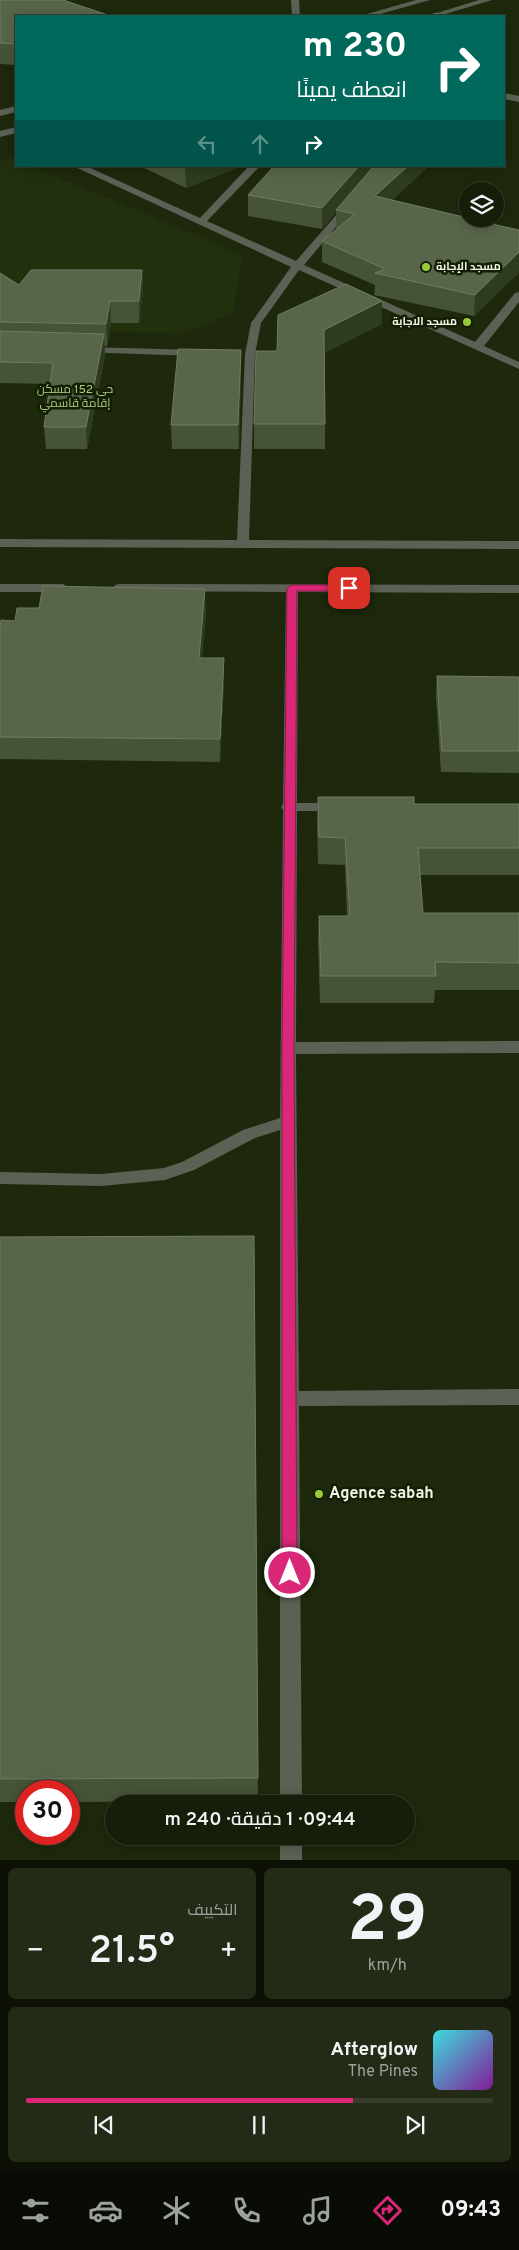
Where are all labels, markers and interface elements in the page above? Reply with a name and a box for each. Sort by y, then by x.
text: 230 m [303,25,407,69]
icon: right [425,35,490,100]
text: انعطف يمينًا [296,78,407,105]
icon: left [193,130,221,158]
icon: ahead [246,130,274,158]
icon: right [299,130,327,158]
map controls [459,182,504,227]
button: layers [459,182,504,227]
place label: مسجد الإجابة [436,260,501,274]
marker: مسجد الإجابة [420,261,432,273]
place label: مسجد الاجابة [392,315,457,329]
marker: مسجد الاجابة [461,316,473,328]
district label: حي 152 مسكن إقامة قاسمي [37,382,113,413]
pin [328,567,370,609]
icon: arrive [335,574,363,602]
place label: Agence sabah [329,1484,434,1504]
marker: Agence sabah [313,1488,325,1500]
position arrow [263,1546,315,1598]
speed limit sign: 30 [15,1780,80,1845]
text: 09:44 · 1 دقيقة · 240 m [164,1808,356,1832]
text: 29 [347,1882,427,1964]
text: التكييف [187,1901,238,1921]
text: 21.5° [89,1928,175,1977]
text: − [26,1934,44,1970]
text: + [219,1934,238,1970]
text: km/h [368,1956,407,1976]
text: Afterglow [331,2038,418,2062]
text: The Pines [348,2062,418,2082]
icon: previous [90,2111,118,2139]
icon: pause [245,2111,273,2139]
icon: next [401,2111,429,2139]
icon: filters [18,2193,53,2228]
icon: car [88,2193,123,2228]
icon: climate [159,2193,194,2228]
icon: phone [229,2193,264,2228]
icon: music [300,2193,335,2228]
icon: directions [370,2193,405,2228]
text: 09:43 [441,2197,501,2224]

